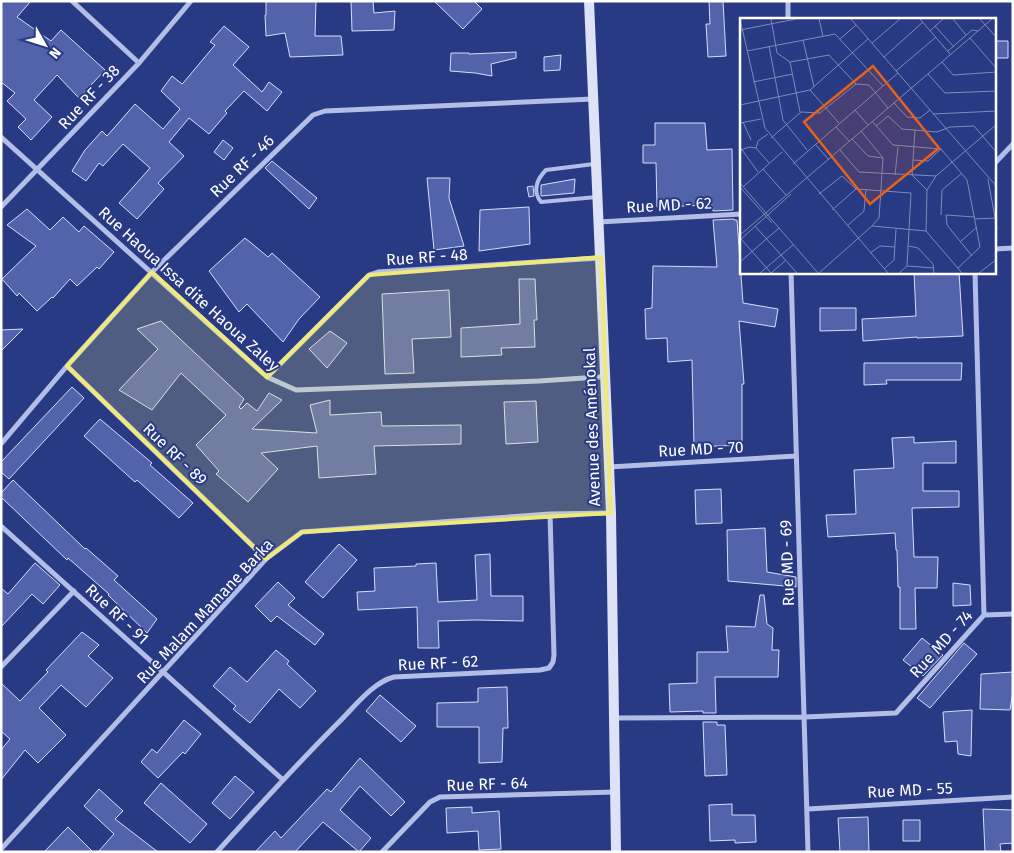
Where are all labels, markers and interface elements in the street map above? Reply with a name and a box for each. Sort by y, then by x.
inset map [740,18,996,274]
north arrow [20,20,70,70]
text: N [45,44,64,62]
street label: Rue RF - 38 [54,61,124,133]
street label: Rue RF - 46 [206,131,278,201]
street label: Rue MD - 62 [626,193,712,217]
street label: Rue Haoua Issa dite Haoua Zaley [95,203,284,375]
street label: Rue RF - 48 [386,245,469,269]
street label: Avenue des Aménokal [580,347,604,507]
street label: Rue RF - 89 [139,419,211,489]
street label: Rue MD - 70 [658,437,744,461]
street label: Rue MD - 69 [776,520,798,606]
street label: Rue Malam Mamane Barka [133,535,277,687]
street label: Rue RF - 91 [81,580,153,648]
street label: Rue MD - 74 [906,606,977,682]
street label: Rue RF - 62 [397,651,479,675]
street label: Rue RF - 64 [446,773,529,795]
street label: Rue MD - 55 [867,778,953,802]

